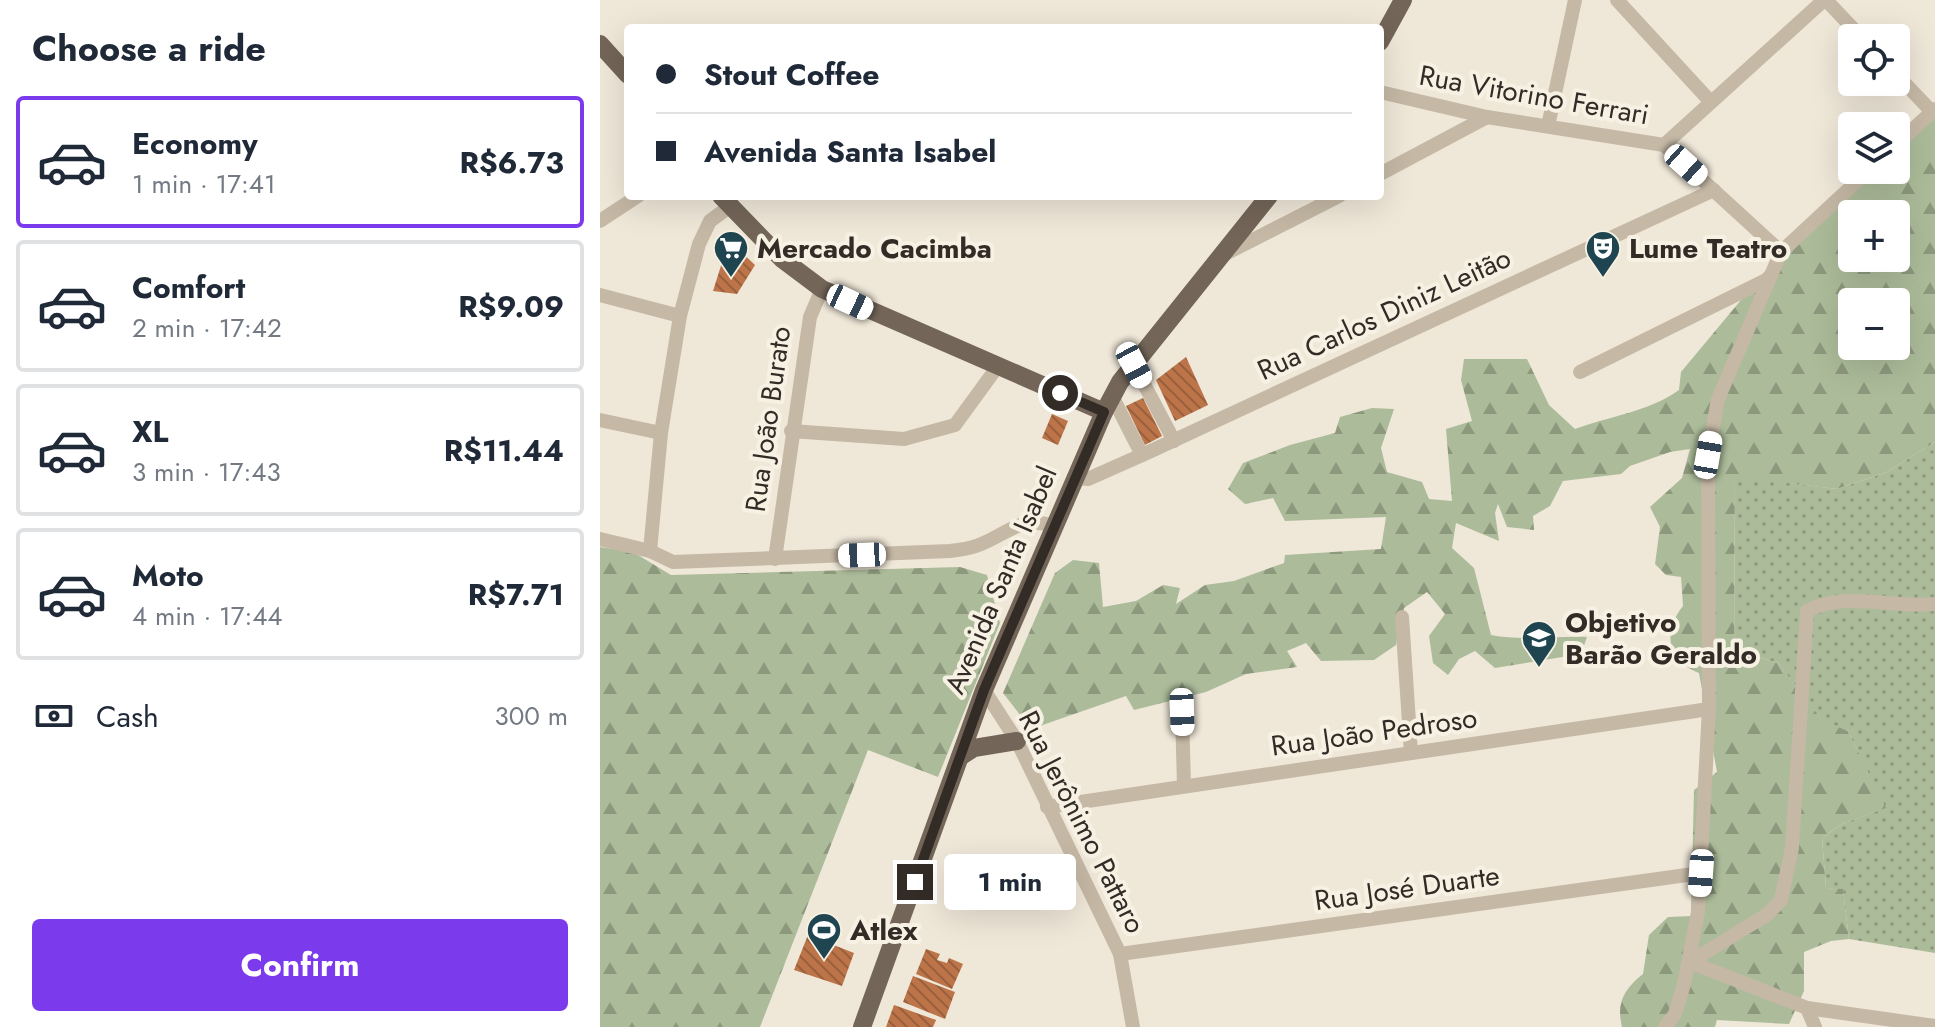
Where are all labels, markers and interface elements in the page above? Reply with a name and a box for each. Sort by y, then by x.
text: Choose a ride [32,22,266,74]
map controls [1838,24,1910,360]
button: locate [1838,24,1910,96]
text: Stout Coffee [704,53,880,96]
street label: Rua Vitorino Ferrari [1416,55,1652,135]
button: layers [1838,112,1910,184]
text: Economy [132,122,258,165]
icon: car [36,126,108,198]
text: Avenida Santa Isabel [704,130,996,173]
car [1660,140,1712,190]
text: R$6.73 [459,141,564,184]
text: 1 min · 17:41 [132,165,276,203]
button: + [1838,200,1910,272]
place label: Mercado Cacimba [757,228,992,269]
place label: Lume Teatro [1629,228,1787,269]
supermarket icon: Mercado Cacimba [712,229,750,279]
theatre icon: Lume Teatro [1584,229,1622,279]
street label: Rua Carlos Diniz Leitão [1251,237,1517,391]
text: Comfort [132,266,245,309]
icon: car [36,270,108,342]
car [823,281,877,323]
text: R$9.09 [458,285,564,328]
button: − [1838,288,1910,360]
text: 2 min · 17:42 [132,309,282,347]
street label: Rua João Burato [735,324,801,514]
car [1112,338,1156,392]
route start [1042,375,1078,411]
text: XL [132,410,168,453]
icon: car [36,414,108,486]
text: R$11.44 [444,429,564,472]
car [1692,429,1724,481]
text: 3 min · 17:43 [132,453,281,491]
street label: Avenida Santa Isabel [935,460,1067,700]
car [838,542,886,568]
text: Moto [132,554,204,597]
icon: car [36,558,108,630]
text: R$7.71 [468,573,564,616]
text: 4 min · 17:44 [132,597,283,635]
place label: Objetivo Barão Geraldo [1565,602,1757,675]
school or university icon: Objetivo Barão Geraldo [1520,619,1558,669]
car [1169,688,1195,736]
icon: cash [32,694,76,738]
text: Cash [96,695,159,738]
text: 300 m [495,697,568,735]
street label: Rua João Pedroso [1268,697,1480,767]
street label: Rua Jerônimo Pattaro [1008,704,1156,940]
car [1687,848,1715,898]
callout: 1 min [943,854,1075,910]
street label: Rua José Duarte [1312,855,1502,921]
text: 1 min [978,863,1042,901]
route end [897,864,933,900]
place label: Atlex [849,910,918,951]
sports icon: Atlex [805,911,843,961]
button: Confirm [32,919,568,1011]

